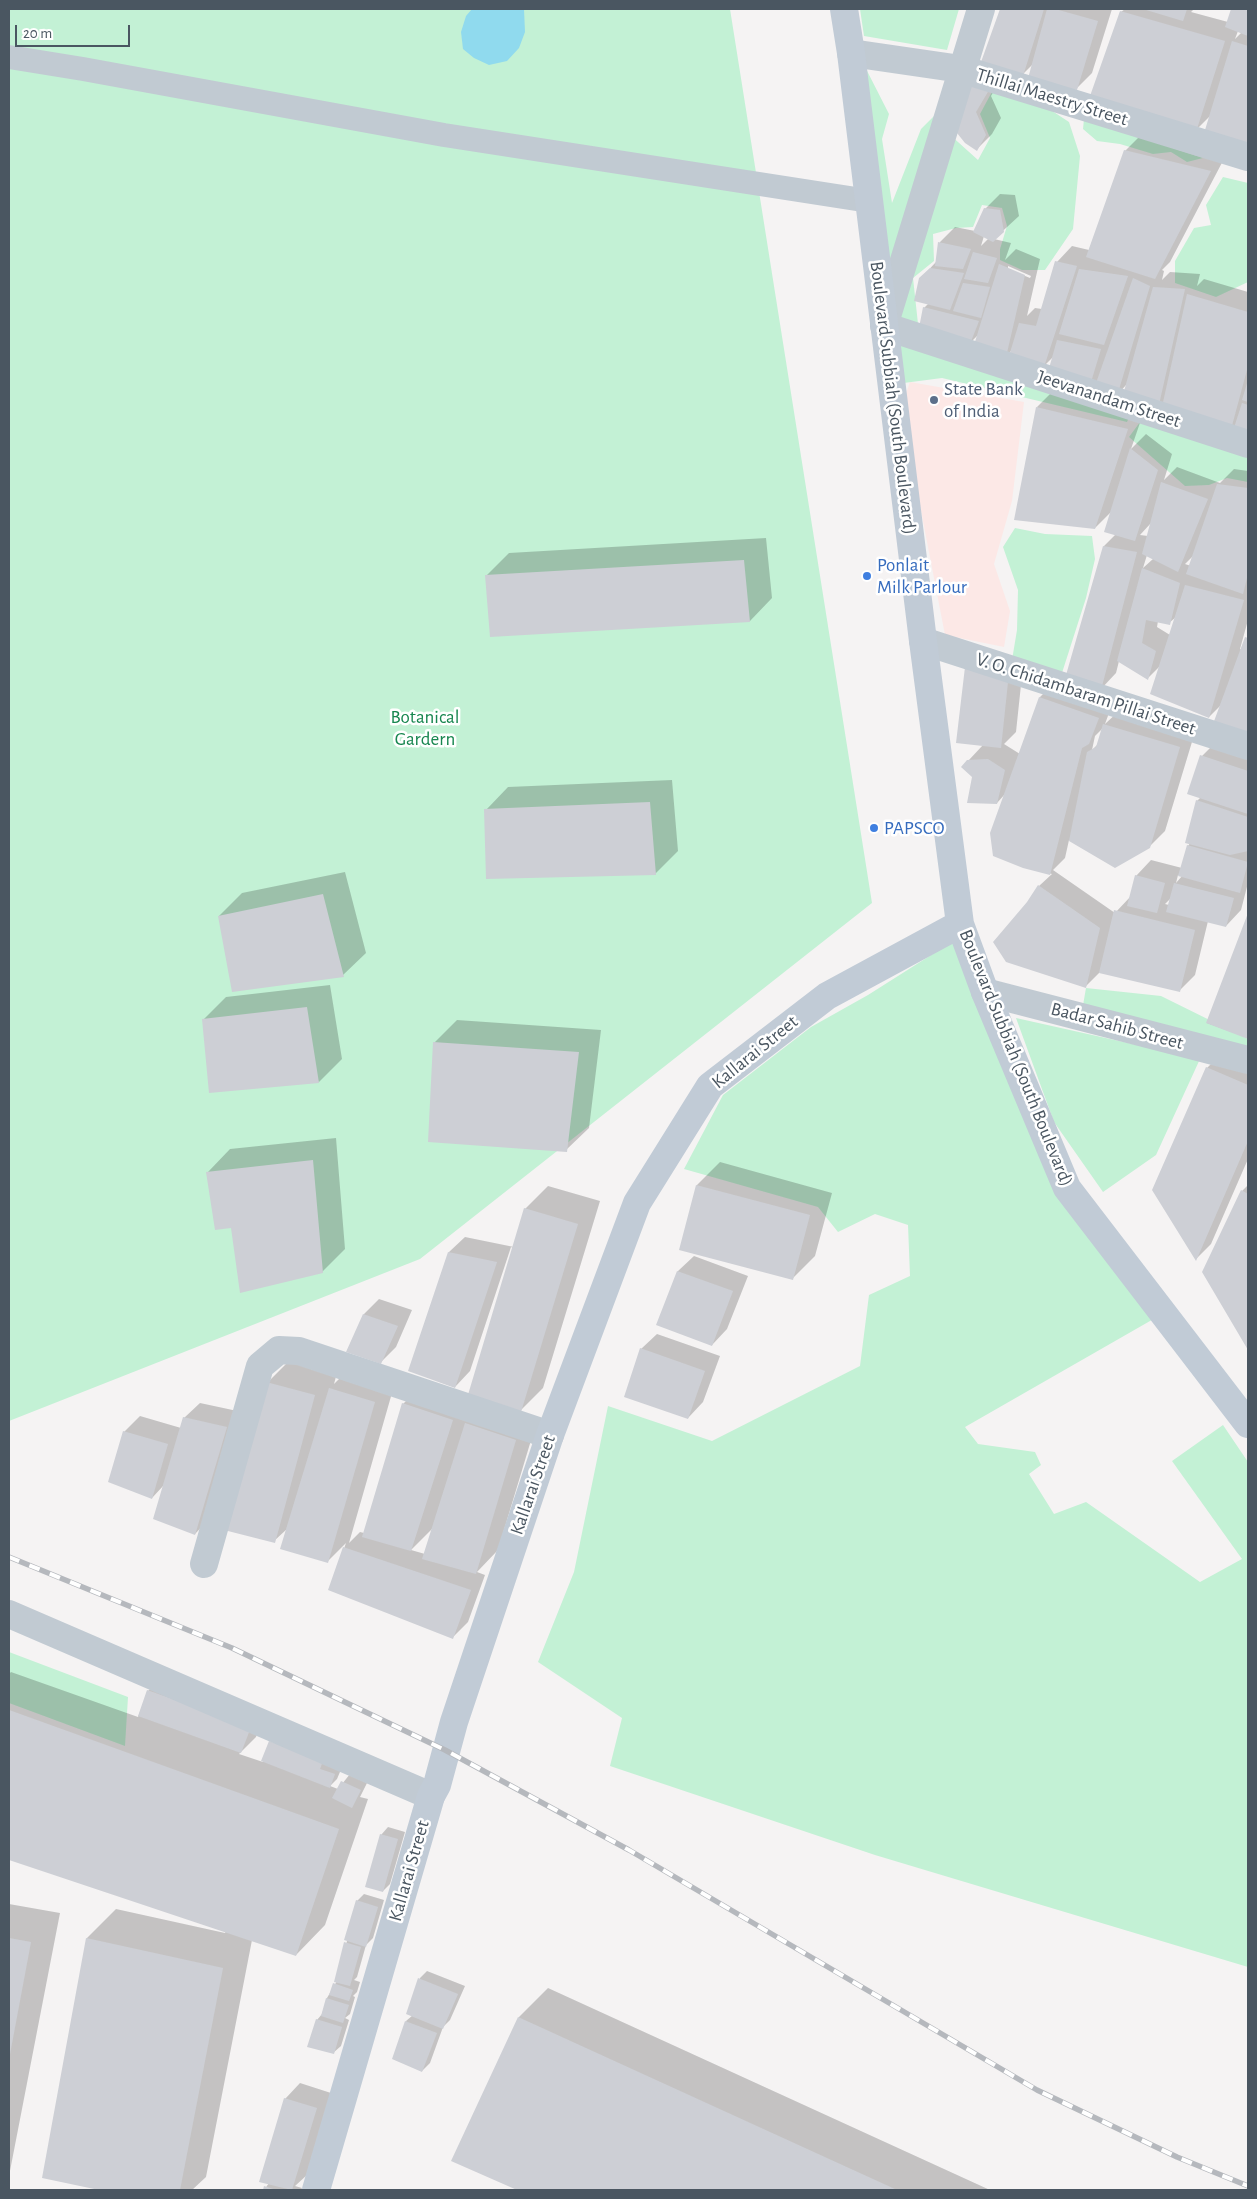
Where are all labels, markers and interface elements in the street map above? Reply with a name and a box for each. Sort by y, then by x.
scale bar [18,15,132,47]
text: 20 m [23,26,52,41]
street label: Thillai Maestry Street [973,63,1131,131]
street label: Boulevard Subbiah (South Boulevard) [865,260,921,536]
street label: Jeevanandam Street [1035,365,1183,433]
place label: State Bank of India [944,378,1023,422]
marker: State Bank of India [928,394,940,406]
place label: Ponlait Milk Parlour [877,554,967,598]
marker: Ponlait Milk Parlour [861,570,873,582]
street label: V. O. Chidambaram Pillai Street [973,648,1199,740]
park label: Botanical Gardern [391,706,459,750]
place label: PAPSCO [884,817,945,839]
marker: PAPSCO [868,822,880,834]
street label: Boulevard Subbiah (South Boulevard) [954,926,1078,1190]
street label: Badar Sahib Street [1048,997,1186,1055]
street label: Kallarai Street [707,1010,803,1094]
street label: Kallarai Street [505,1432,561,1538]
street label: Kallarai Street [384,1818,434,1924]

